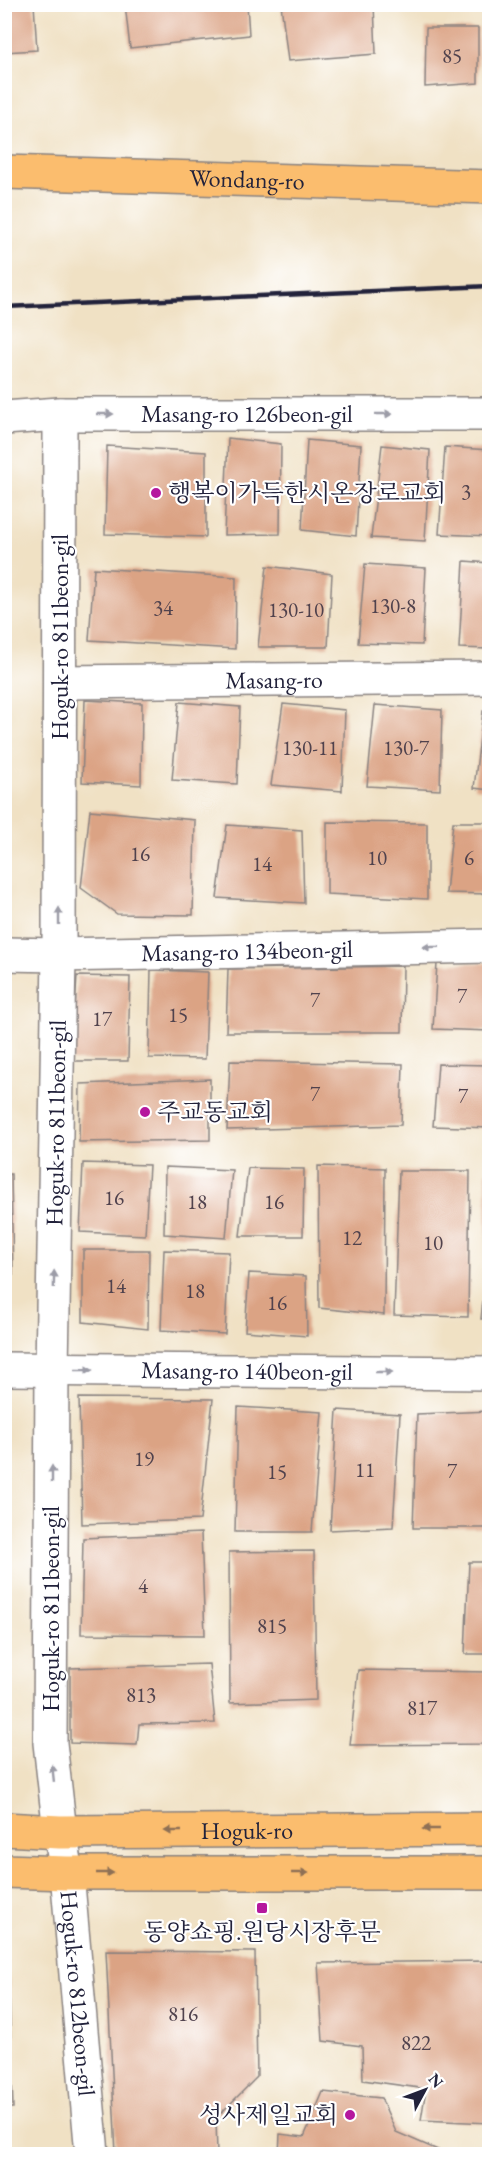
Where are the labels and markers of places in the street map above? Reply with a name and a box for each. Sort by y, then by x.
place label: 행복이가득한시온장로교회 [168,477,446,508]
marker: 행복이가득한시온장로교회 [149,486,163,500]
place label: 주교동교회 [157,1096,273,1127]
marker: 주교동교회 [138,1105,152,1119]
marker: 동양쇼핑.원당시장후문 [255,1901,269,1915]
place label: 동양쇼핑.원당시장후문 [143,1916,381,1947]
place label: 성사제일교회 [199,2099,338,2130]
marker: 성사제일교회 [343,2108,357,2122]

